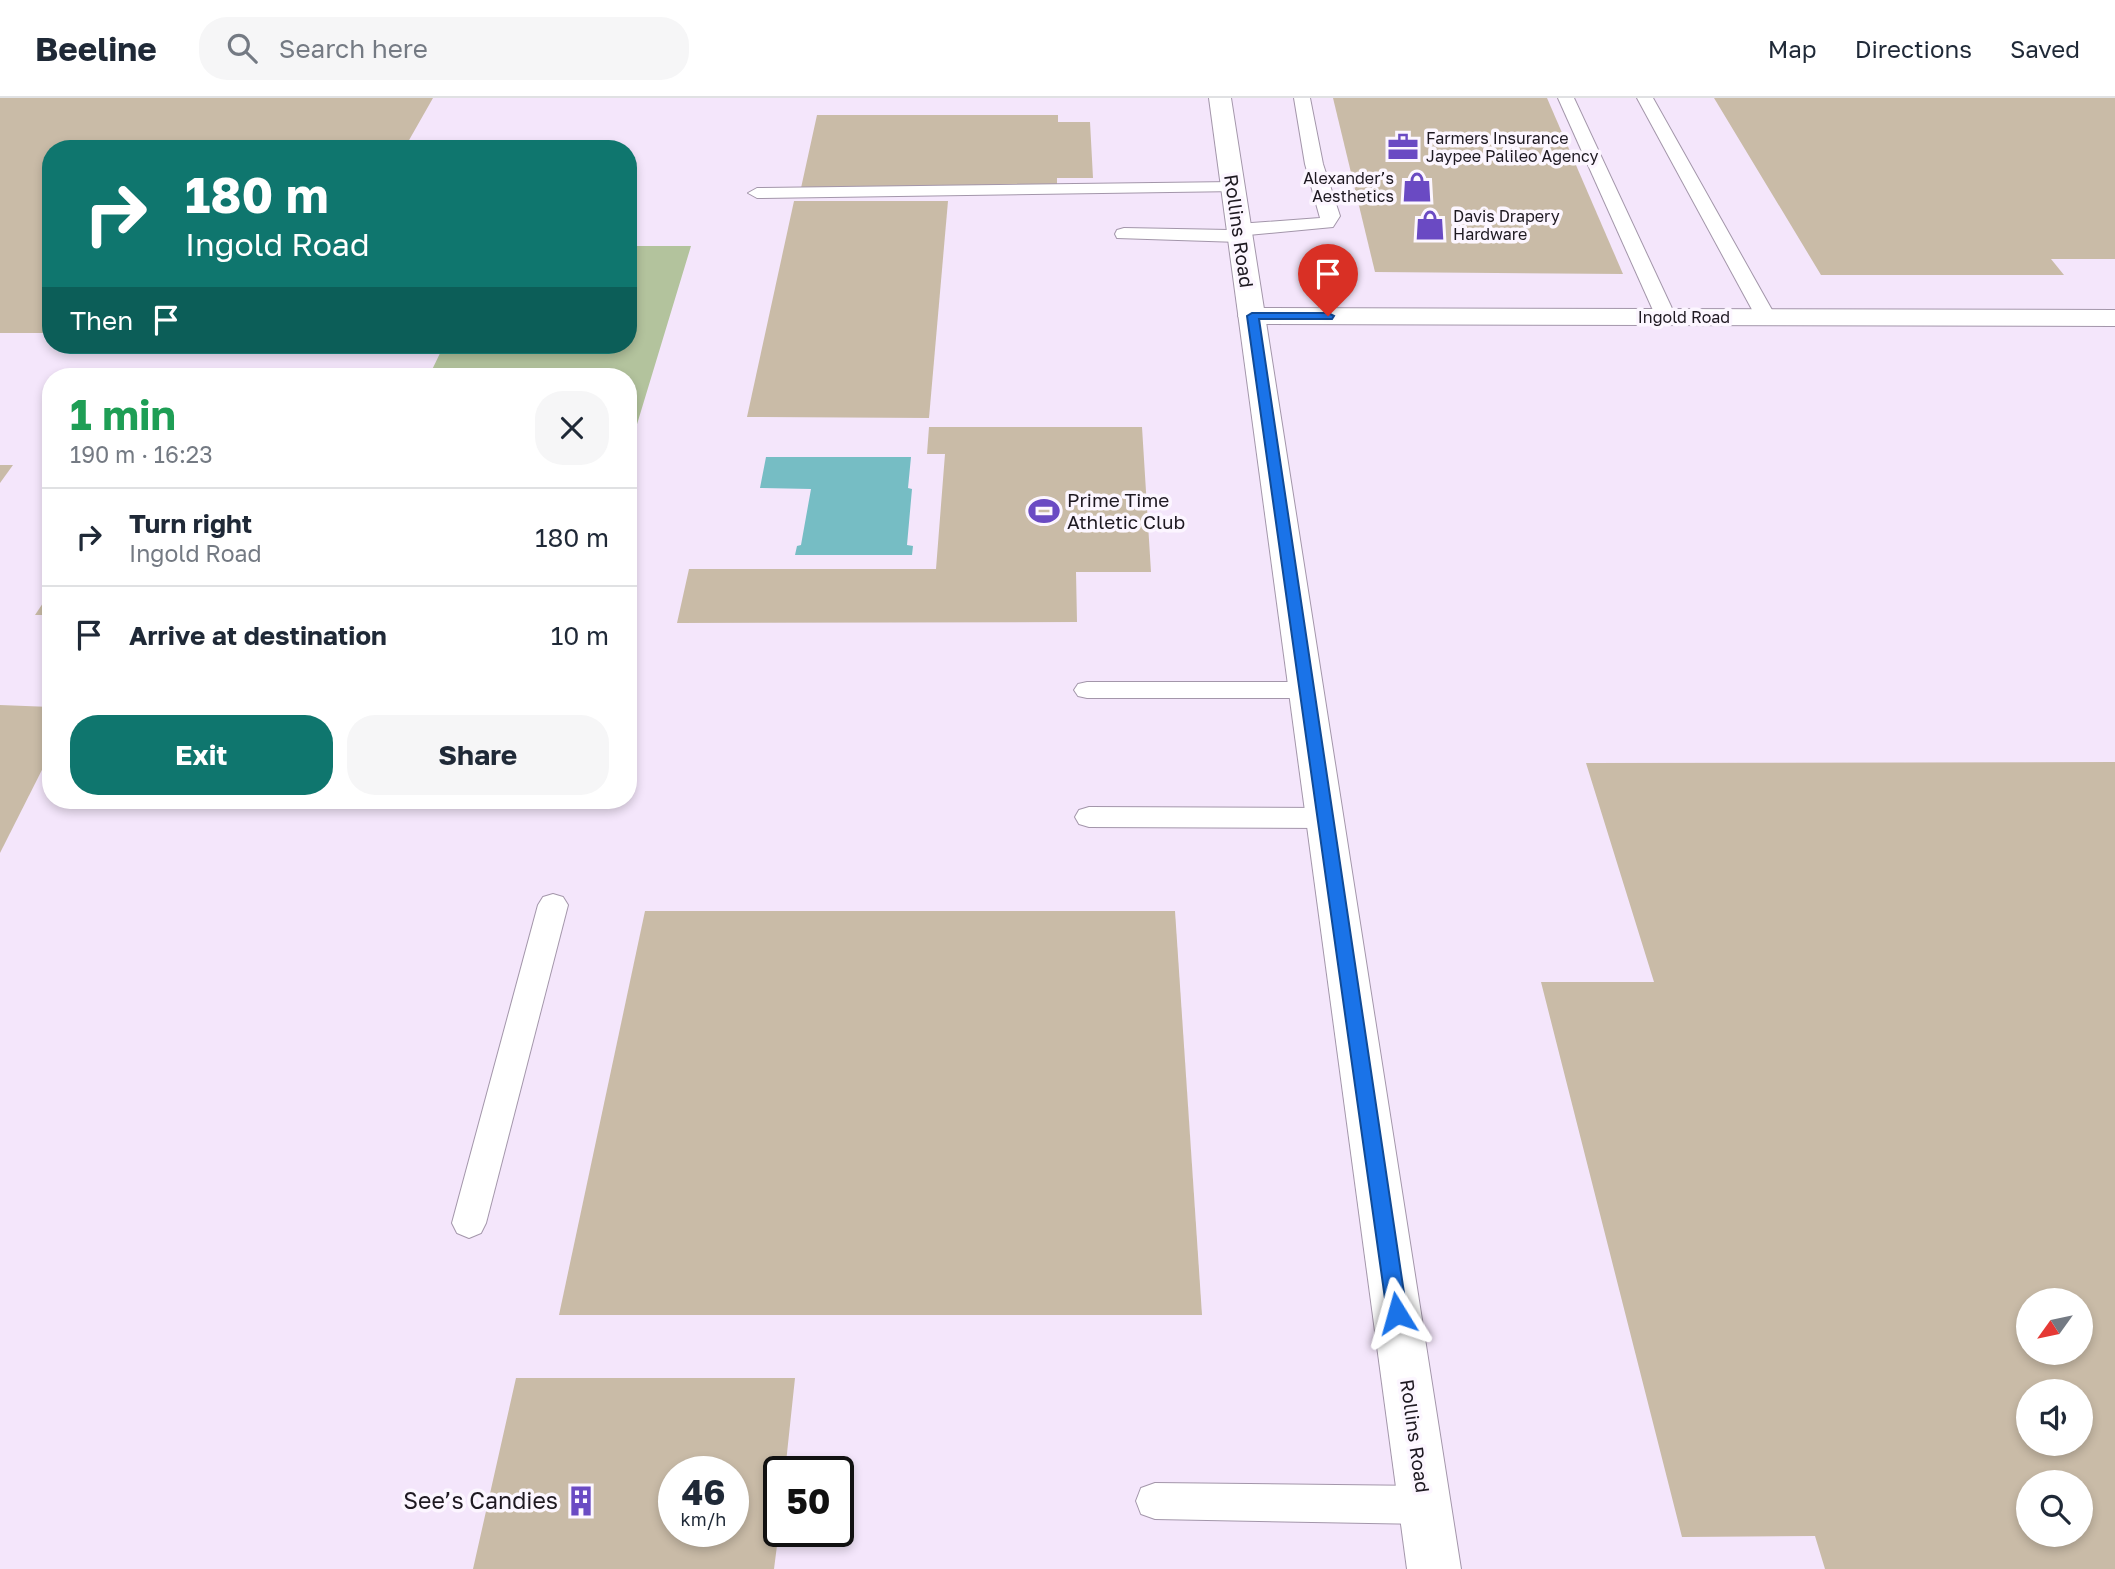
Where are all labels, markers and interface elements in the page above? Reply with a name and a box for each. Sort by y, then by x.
search box [199,17,689,80]
text: Beeline [35,29,157,68]
icon: search [223,29,261,67]
text: Search here [279,33,428,64]
text: Map [1768,34,1817,63]
text: Directions [1855,34,1972,63]
text: Saved [2010,34,2080,63]
place label: Farmers Insurance Jaypee Palileo Agency [1426,128,1598,166]
office icon: Farmers Insurance Jaypee Palileo Agency [1386,130,1420,164]
text: 180 m [185,165,329,224]
icon: right [70,168,161,259]
place label: Alexander’s Aesthetics [1303,168,1394,206]
shop icon: Alexander’s Aesthetics [1400,170,1434,204]
street label: Rollins Road [1220,173,1259,289]
place label: Davis Drapery Hardware [1453,206,1560,244]
shop icon: Davis Drapery Hardware [1413,208,1447,242]
text: Ingold Road [185,225,370,263]
pin [1298,244,1358,316]
icon: arrive [1309,255,1347,293]
icon: arrive [147,301,185,339]
text: Then [70,305,133,336]
street label: Ingold Road [1638,307,1730,327]
text: 1 min [70,389,176,439]
button: close [535,391,609,465]
text: 190 m · 16:23 [70,440,213,468]
place label: Prime Time Athletic Club [1067,488,1185,533]
sports icon: Prime Time Athletic Club [1027,494,1061,528]
text: Turn right [129,508,252,539]
icon: right [70,518,108,556]
text: 180 m [535,522,609,553]
text: Ingold Road [129,539,262,567]
icon: arrive [70,616,108,654]
text: Arrive at destination [129,620,387,651]
text: 10 m [551,620,609,651]
button: Exit [70,715,333,795]
button: Share [347,715,609,795]
position arrow [1360,1276,1434,1350]
north arrow [2016,1288,2093,1365]
map controls [2016,1288,2093,1547]
street label: Rollins Road [1396,1378,1435,1494]
button: sound [2016,1379,2093,1456]
speed limit sign: 50 [763,1456,854,1547]
button: search [2016,1470,2093,1547]
text: 46 [681,1471,726,1513]
building icon: See’s Candies [564,1484,598,1518]
place label: See’s Candies [403,1486,558,1514]
text: km/h [681,1508,726,1530]

